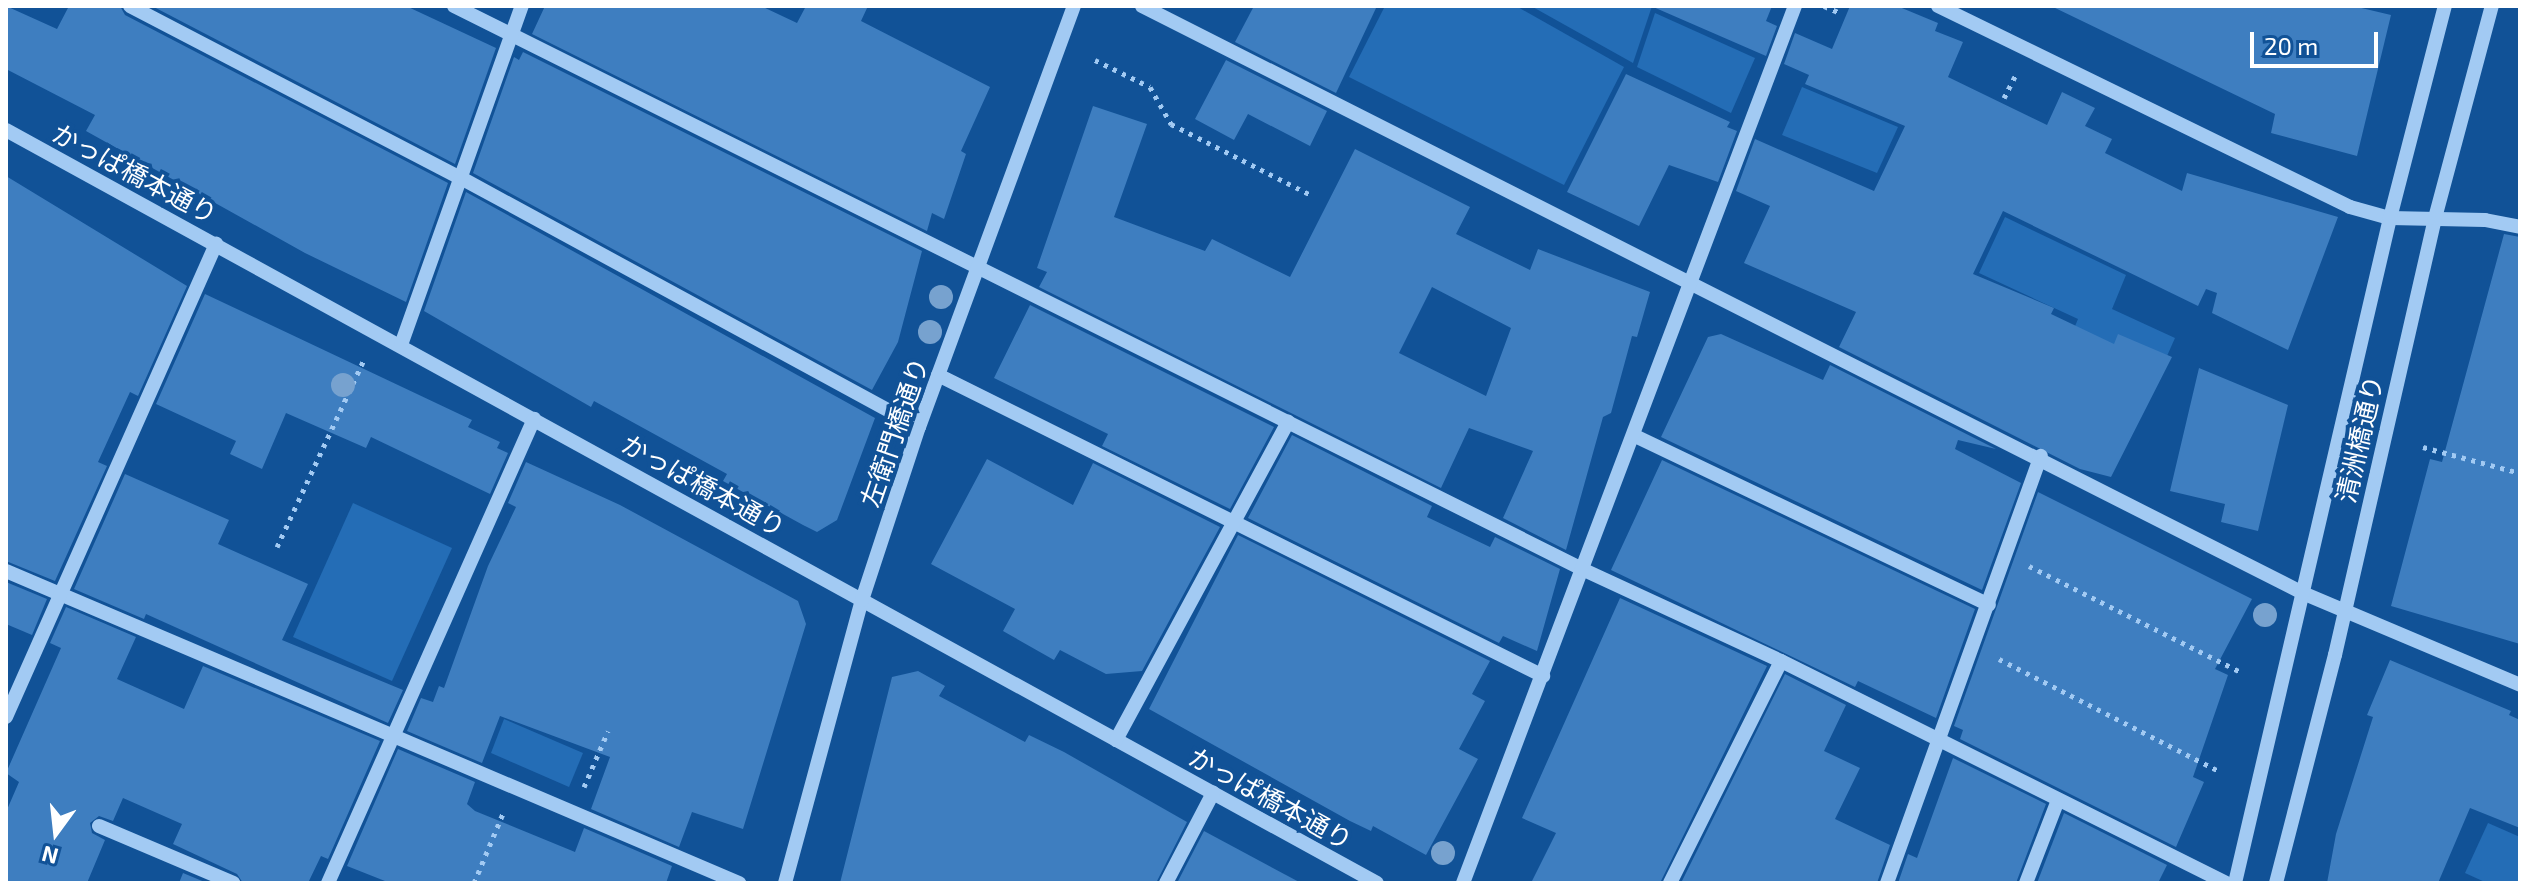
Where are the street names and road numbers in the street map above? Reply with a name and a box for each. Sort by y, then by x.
street label: かっぱ橋本通り [47,117,223,229]
street label: 左衛門橋通り [854,353,934,511]
street label: 清洲橋通り [2329,372,2389,506]
street label: かっぱ橋本通り [617,427,791,543]
street label: かっぱ橋本通り [1184,740,1358,856]

